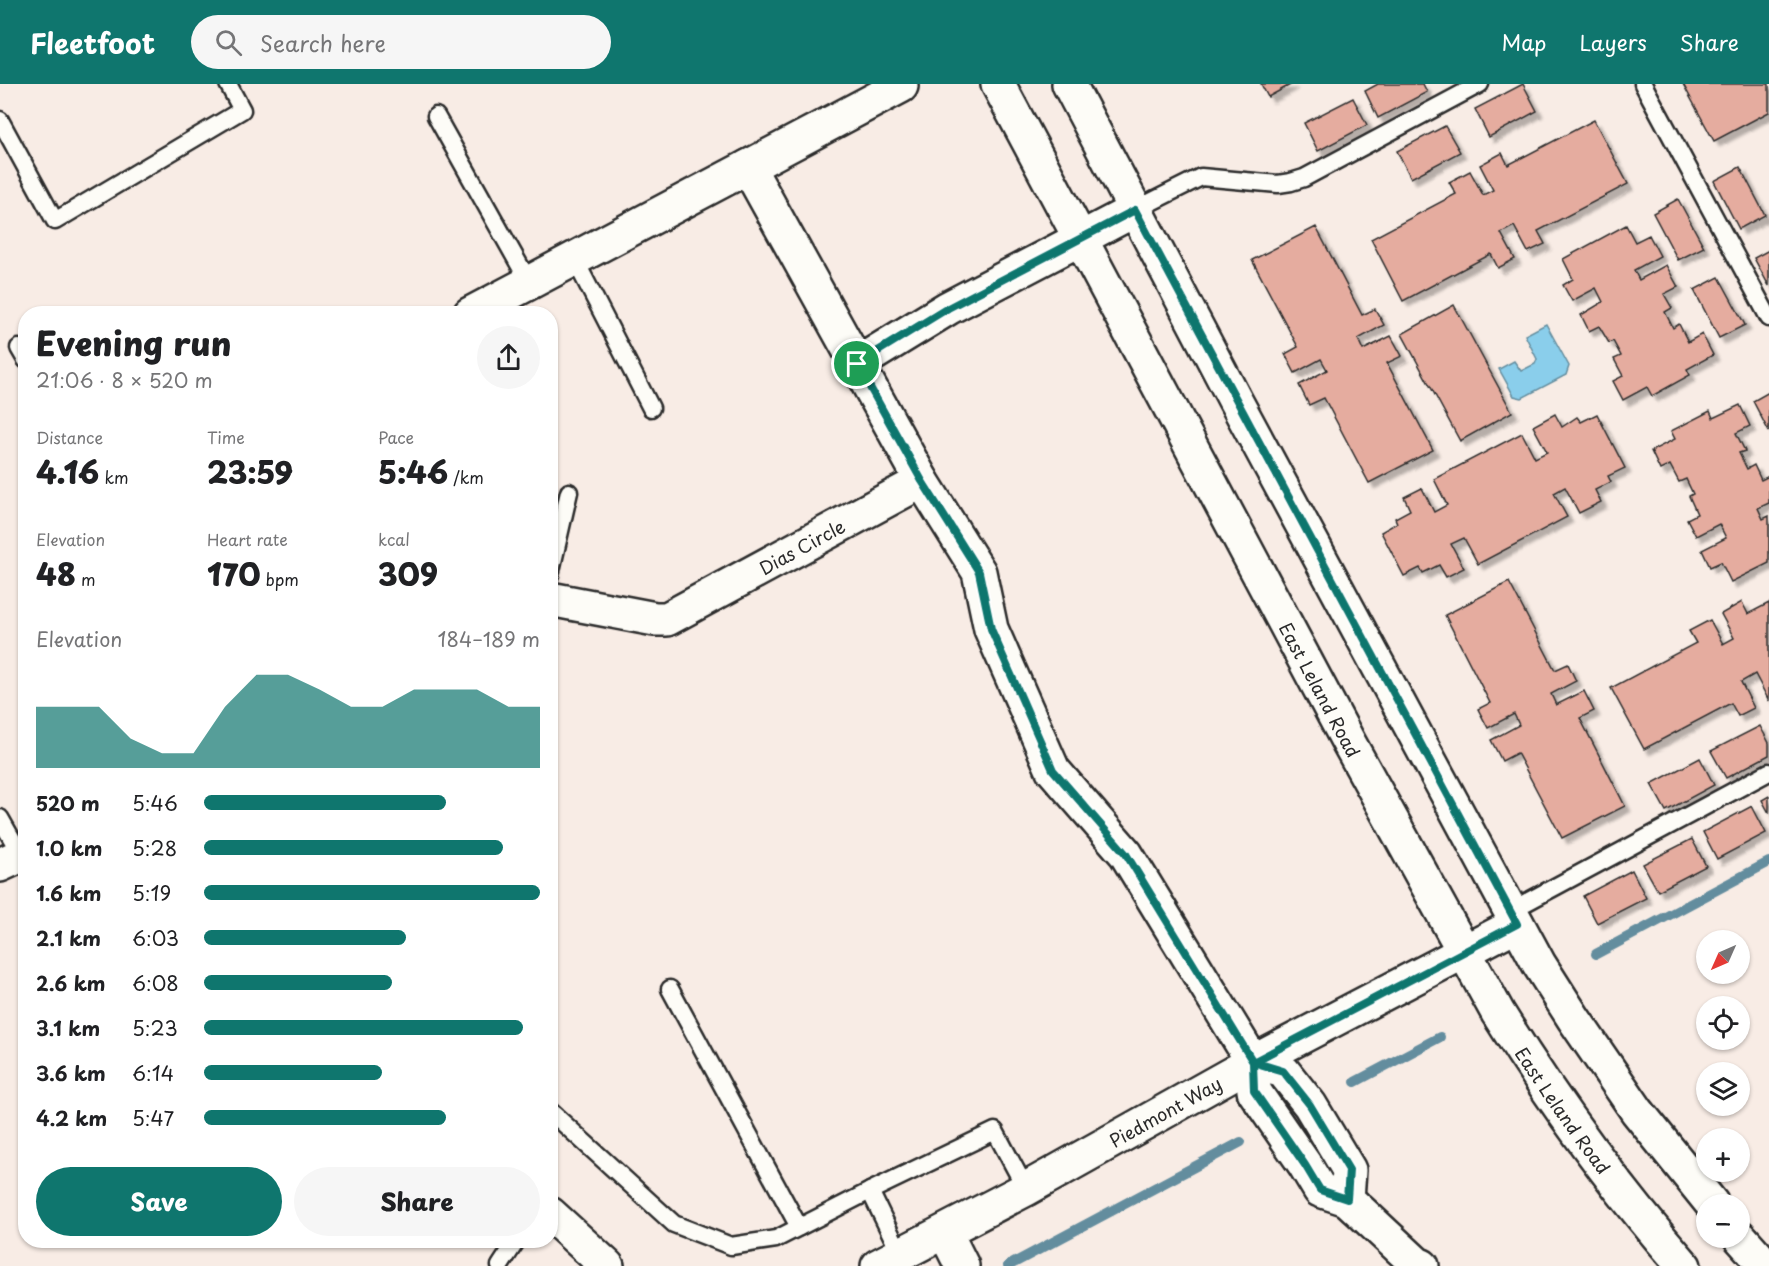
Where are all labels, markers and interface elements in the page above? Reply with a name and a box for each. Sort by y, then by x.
search box [191,15,611,69]
text: Fleetfoot [30,21,155,64]
icon: search [212,26,245,59]
text: Search here [260,26,386,59]
text: Map [1502,26,1546,58]
text: Layers [1579,26,1647,58]
text: Share [1680,26,1739,58]
text: Evening run [36,317,231,367]
button: share [477,326,540,389]
pin [831,338,882,389]
icon: arrive [840,347,873,380]
text: 21:06 · 8 × 520 m [36,365,213,395]
text: Distance [36,425,103,449]
text: Time [207,425,245,449]
text: Pace [378,425,414,449]
text: 4.16 [36,449,99,494]
text: 23:59 [207,449,293,494]
text: 5:46 [378,449,448,494]
text: km [99,465,128,489]
text: /km [448,465,484,489]
street label: Dias Circle [754,512,850,580]
text: Elevation [36,527,105,551]
text: Heart rate [207,527,288,551]
text: kcal [378,527,410,551]
text: 48 [36,551,76,596]
text: 170 [207,551,260,596]
text: 309 [378,551,438,596]
text: m [76,567,95,591]
text: bpm [260,567,299,591]
street label: East Leland Road [1273,617,1368,762]
text: Elevation [36,624,122,654]
text: 184–189 m [438,624,540,654]
text: 520 m [36,788,100,818]
text: 5:46 [132,788,178,818]
text: 1.0 km [36,833,103,863]
text: 5:28 [132,833,177,863]
text: 1.6 km [36,878,101,908]
text: 5:19 [132,878,171,908]
text: 2.1 km [36,923,101,953]
text: 6:03 [132,923,179,953]
north arrow [1696,930,1750,984]
map controls [1696,930,1750,1248]
text: 2.6 km [36,968,105,998]
text: 6:08 [132,968,179,998]
button: locate [1696,996,1750,1050]
text: 3.1 km [36,1013,100,1043]
text: 5:23 [132,1013,178,1043]
street label: East Leland Road [1509,1041,1617,1179]
text: 3.6 km [36,1058,106,1088]
text: 6:14 [132,1058,174,1088]
button: layers [1696,1062,1750,1116]
street label: Piedmont Way [1104,1069,1226,1154]
text: 4.2 km [36,1103,107,1133]
text: 5:47 [132,1103,174,1133]
button: + [1696,1128,1750,1182]
button: Save [36,1167,282,1236]
button: Share [294,1167,540,1236]
button: − [1696,1194,1750,1248]

